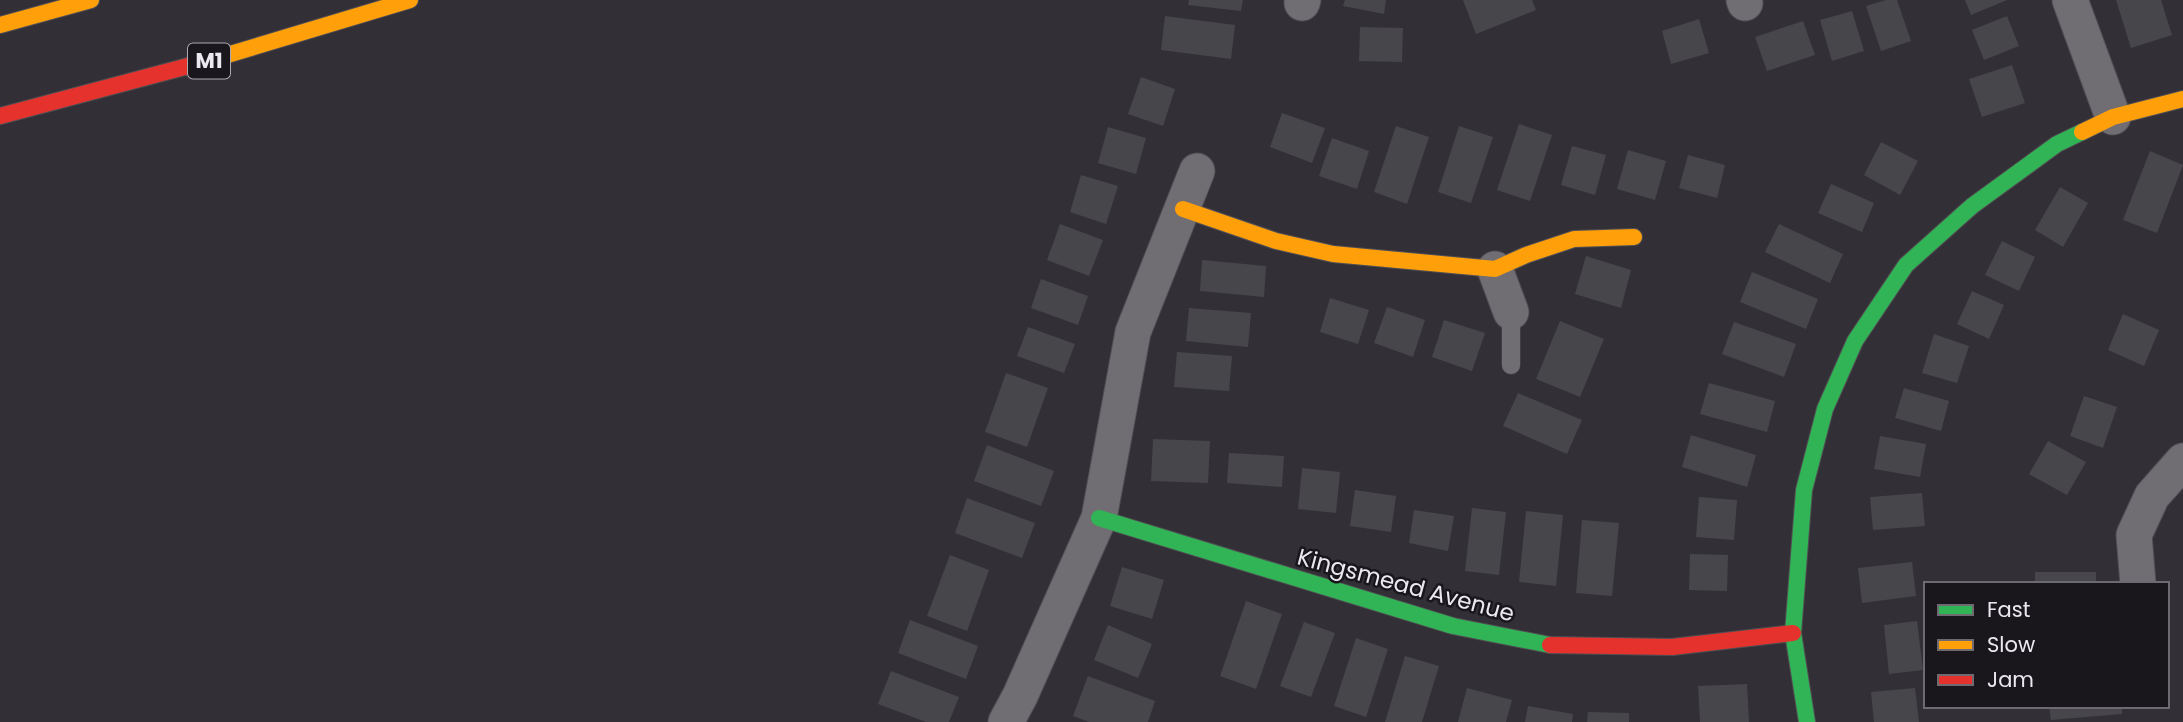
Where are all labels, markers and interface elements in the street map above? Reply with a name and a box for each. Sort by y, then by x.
road number: M1 [188,43,230,78]
street label: Kingsmead Avenue [1294,541,1518,629]
legend [1924,582,2169,708]
text: Fast [1987,595,2030,624]
text: Slow [1987,630,2035,659]
text: Jam [1987,665,2034,694]

